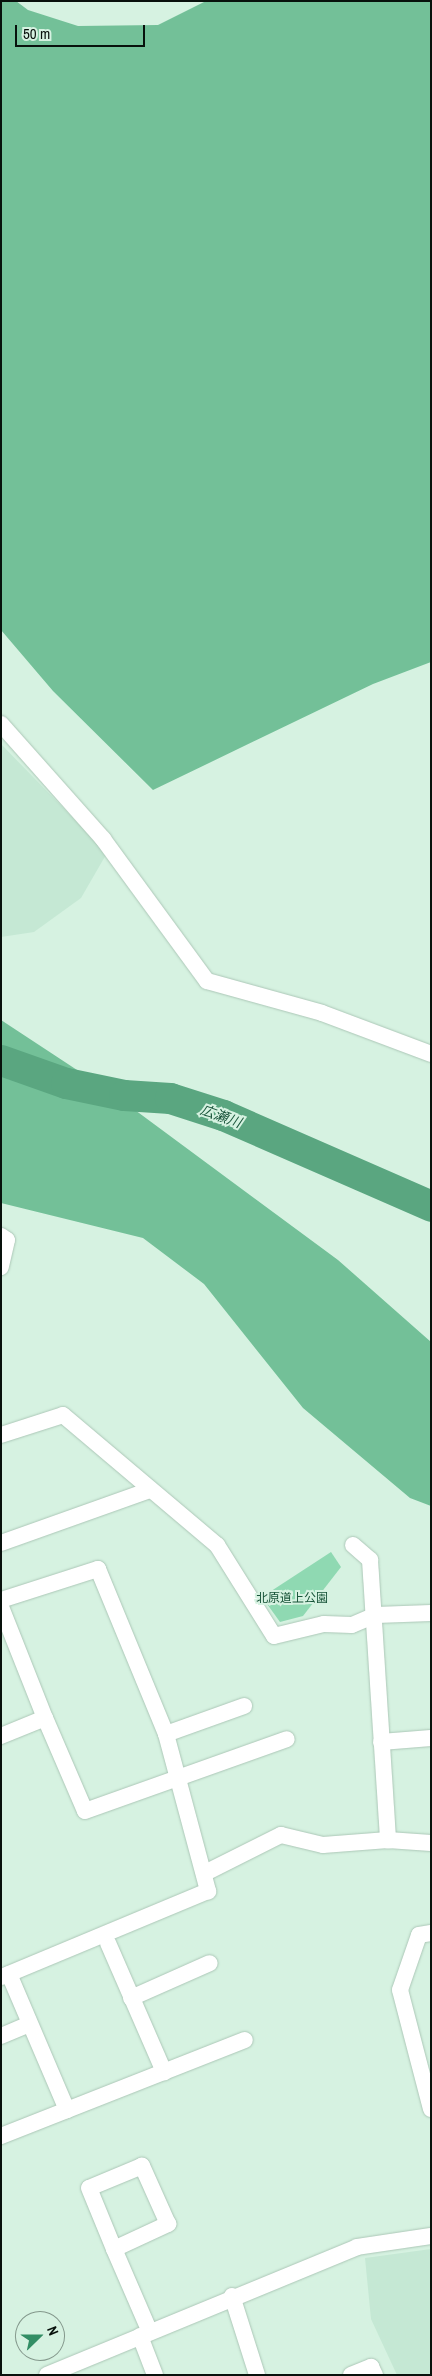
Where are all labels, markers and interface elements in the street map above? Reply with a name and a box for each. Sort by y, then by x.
scale bar [18,15,148,47]
text: 50 m [23,23,50,44]
water label: 広瀬川 [198,1101,244,1131]
park label: 北原道上公園 [256,1592,328,1606]
north arrow [15,2311,65,2361]
text: N [43,2324,63,2338]

